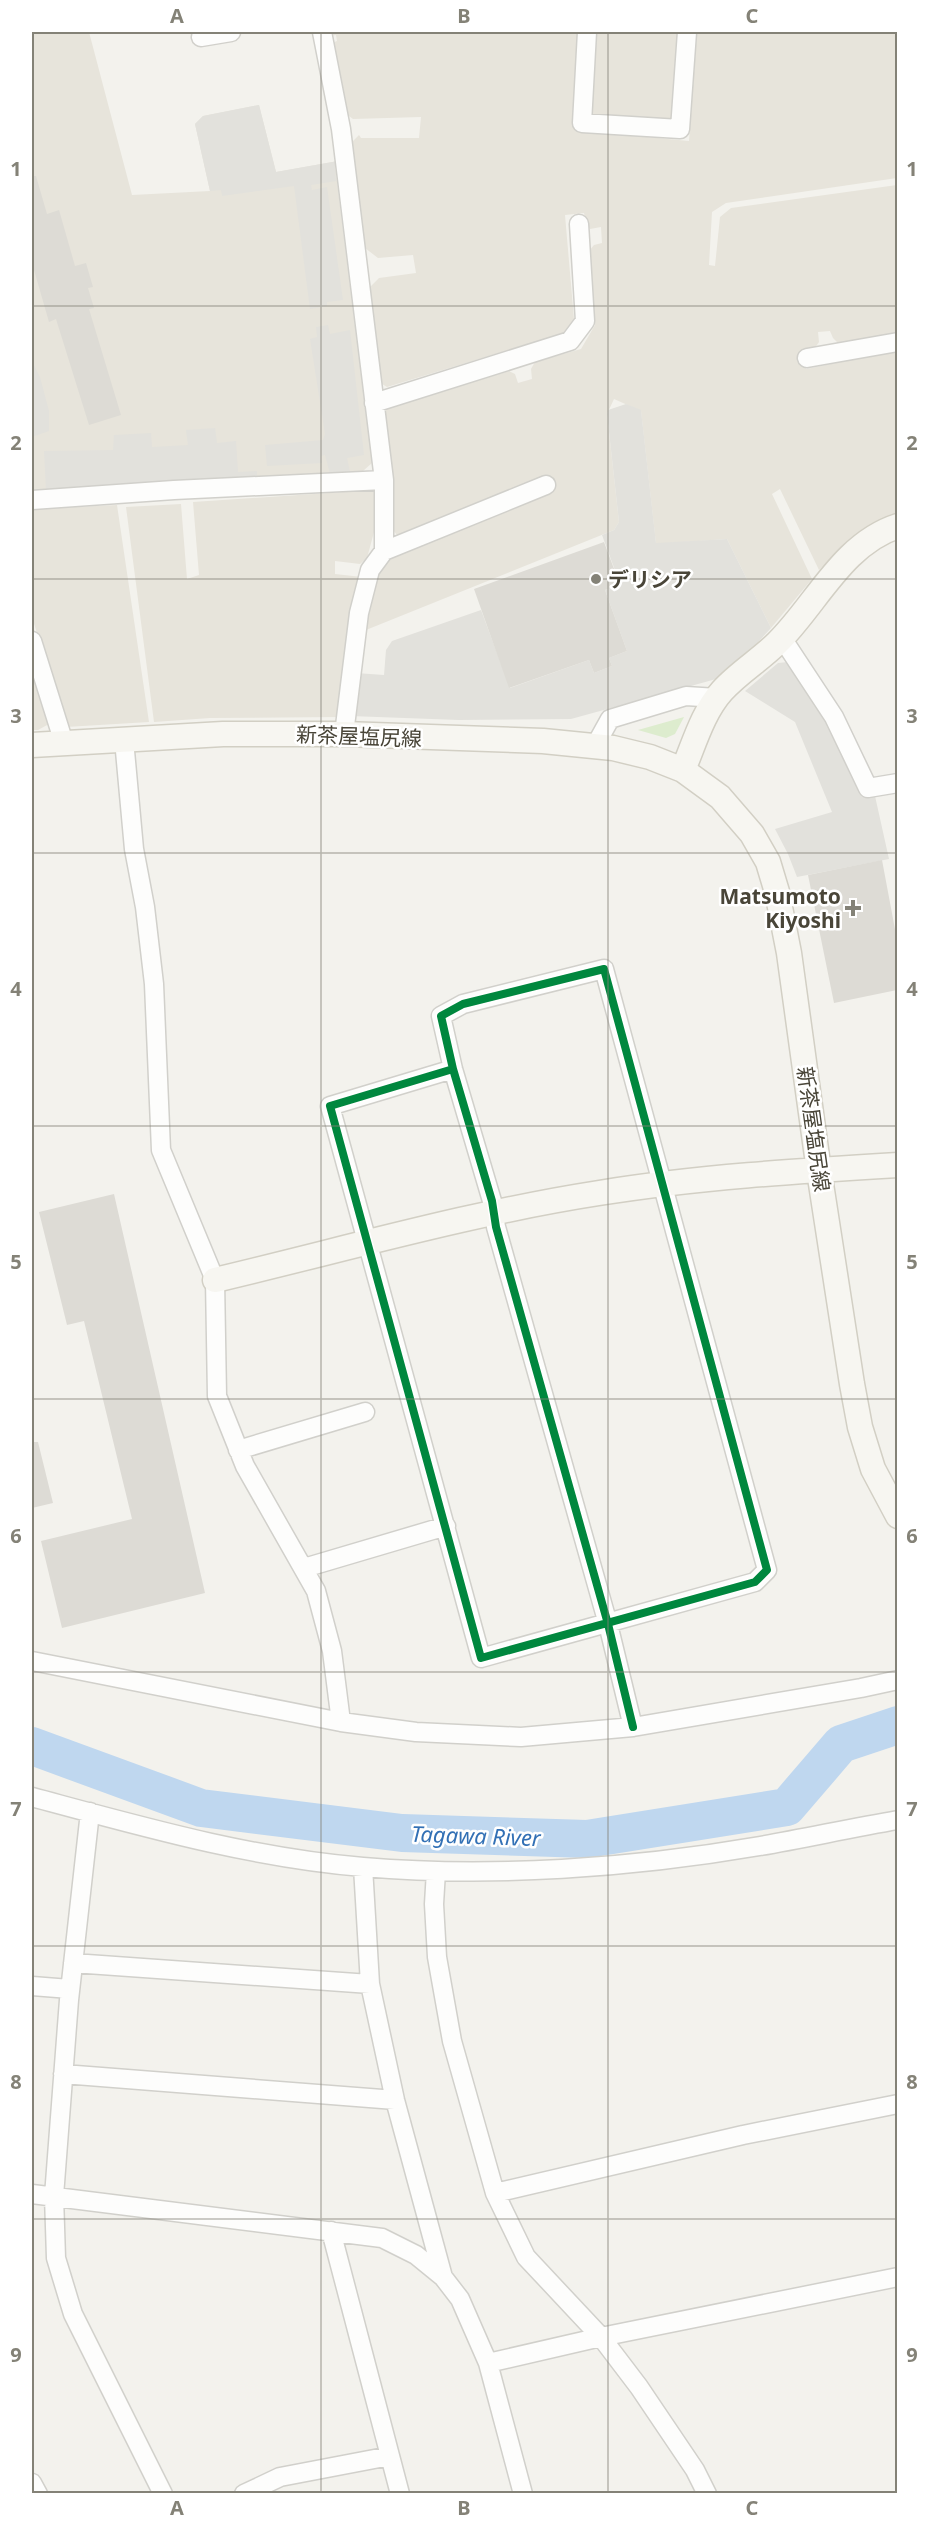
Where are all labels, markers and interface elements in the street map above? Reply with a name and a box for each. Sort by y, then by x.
text: A [170,2,184,29]
text: B [457,2,471,29]
text: C [746,2,759,29]
text: 1 [10,155,22,182]
text: 1 [906,155,918,182]
text: 2 [10,429,22,456]
text: 2 [906,429,918,456]
place label: デリシア [608,565,692,593]
marker: デリシア [589,572,603,586]
text: 3 [10,702,22,729]
text: 3 [906,702,918,729]
street label: 新茶屋塩尻線 [296,720,422,752]
place label: Matsumoto Kiyoshi [719,882,841,934]
marker: Matsumoto Kiyoshi [846,901,860,915]
text: 4 [10,975,22,1002]
text: 4 [906,975,918,1002]
street label: 新茶屋塩尻線 [791,1065,837,1193]
text: 5 [10,1248,22,1275]
text: 5 [906,1248,918,1275]
text: 6 [10,1522,22,1549]
text: 6 [906,1522,918,1549]
text: 7 [10,1795,22,1822]
text: 7 [906,1795,918,1822]
water label: Tagawa River [411,1818,542,1852]
text: 8 [10,2068,22,2095]
text: 8 [906,2068,918,2095]
text: 9 [10,2341,22,2368]
text: 9 [906,2341,918,2368]
text: A [170,2494,184,2521]
text: B [457,2494,471,2521]
text: C [746,2494,759,2521]

